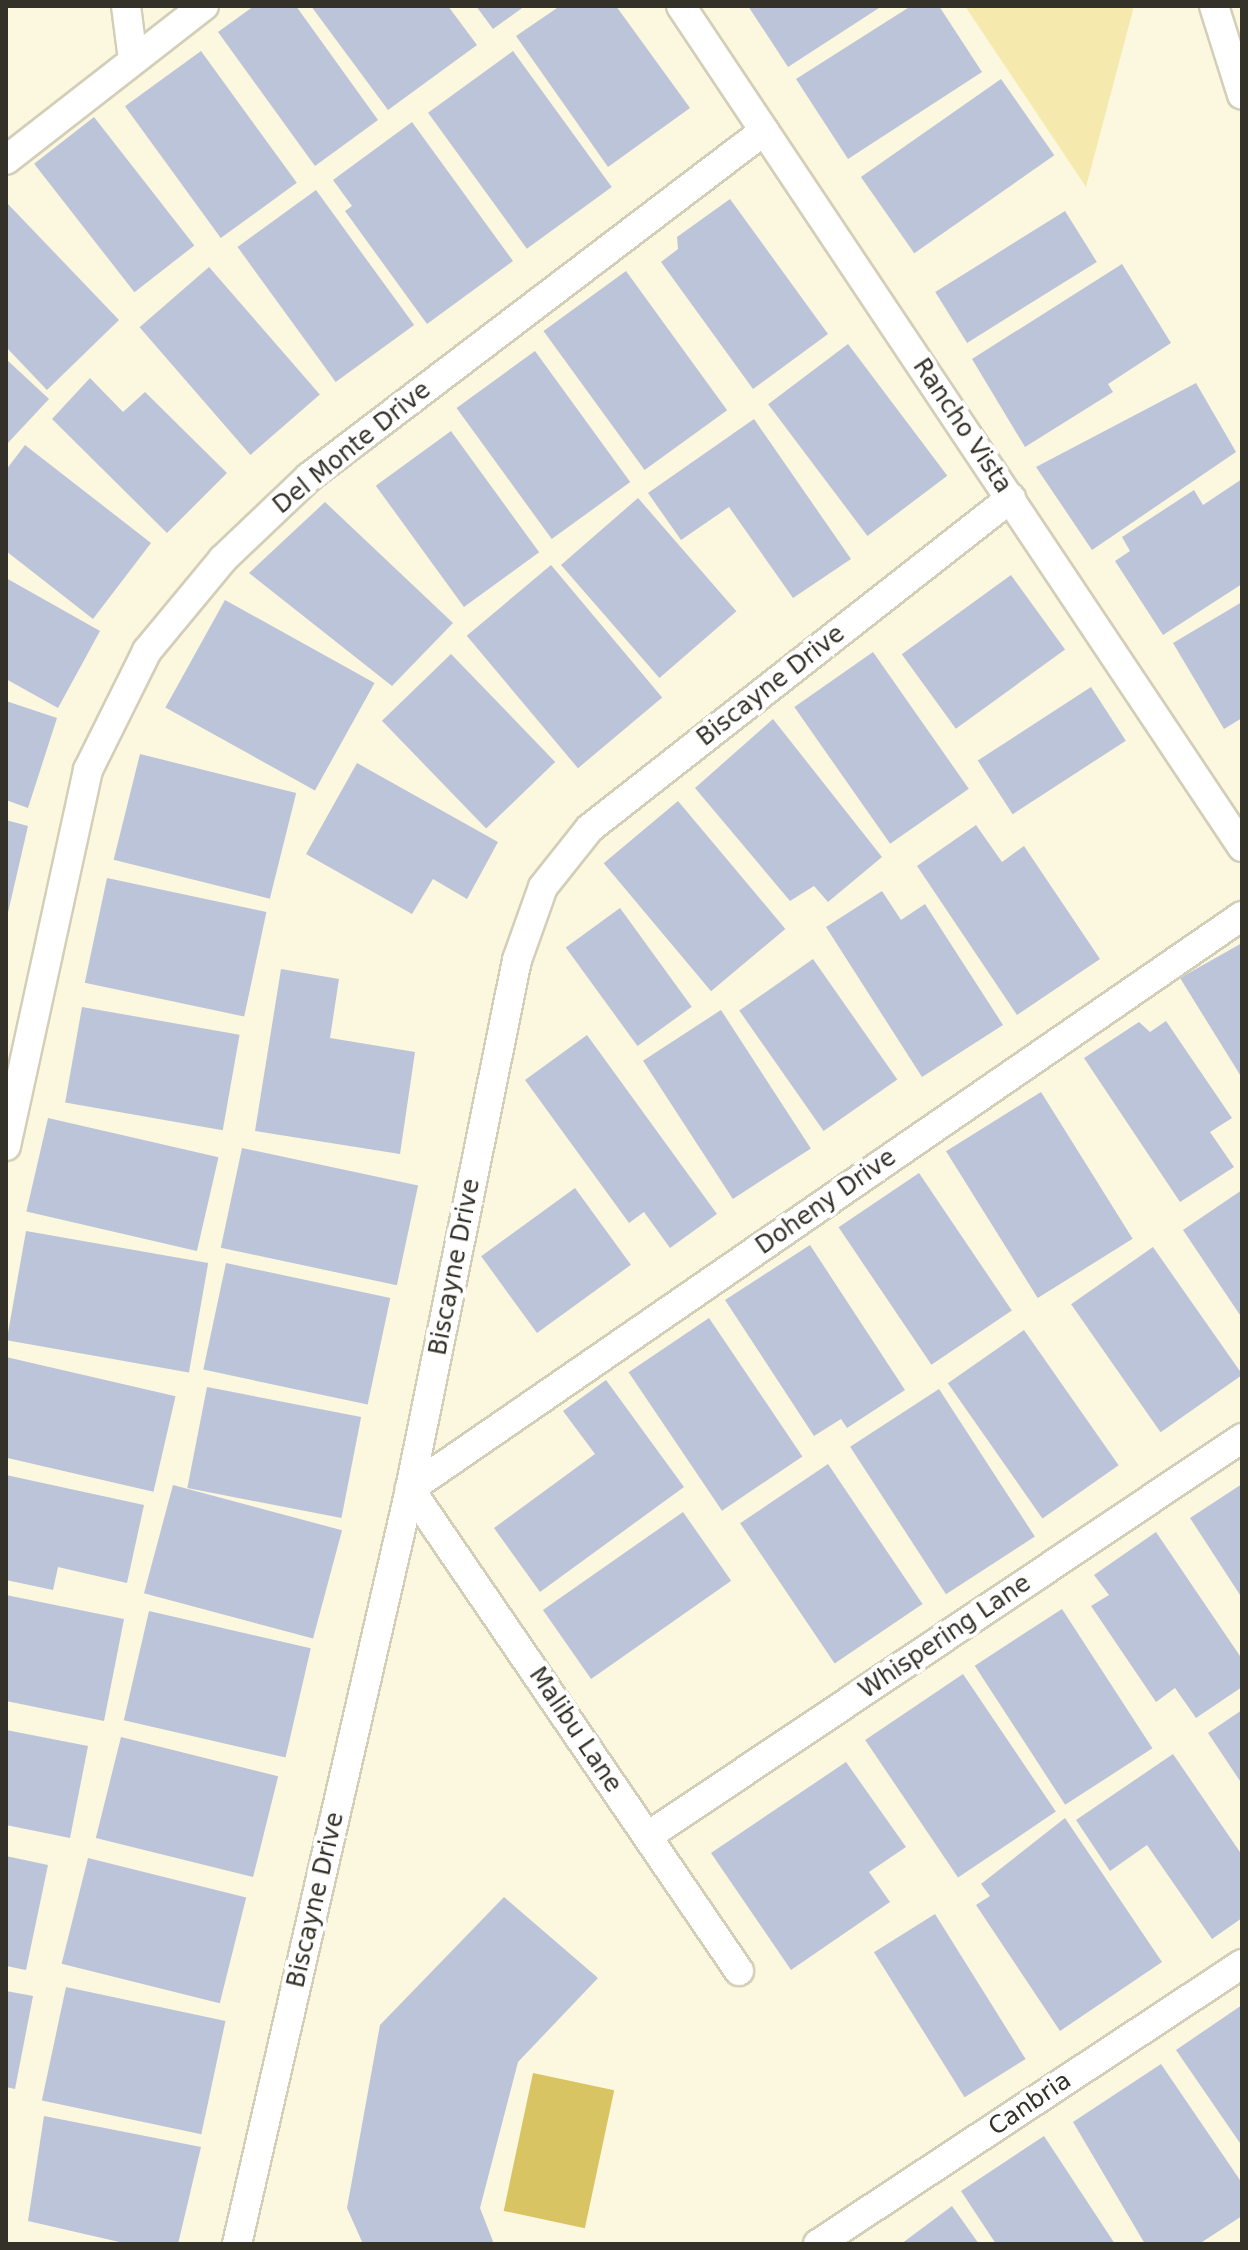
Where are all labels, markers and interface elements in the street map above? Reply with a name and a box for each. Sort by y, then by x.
street label: Rancho Vista [906,353,1018,499]
street label: Del Monte Drive [268,376,436,520]
street label: Biscayne Drive [691,619,851,753]
street label: Doheny Drive [751,1143,901,1261]
street label: Biscayne Drive [424,1176,486,1358]
street label: Whispering Lane [854,1569,1036,1705]
street label: Malibu Lane [523,1662,627,1798]
street label: Biscayne Drive [282,1809,350,1991]
street label: Canbria [983,2066,1077,2142]

